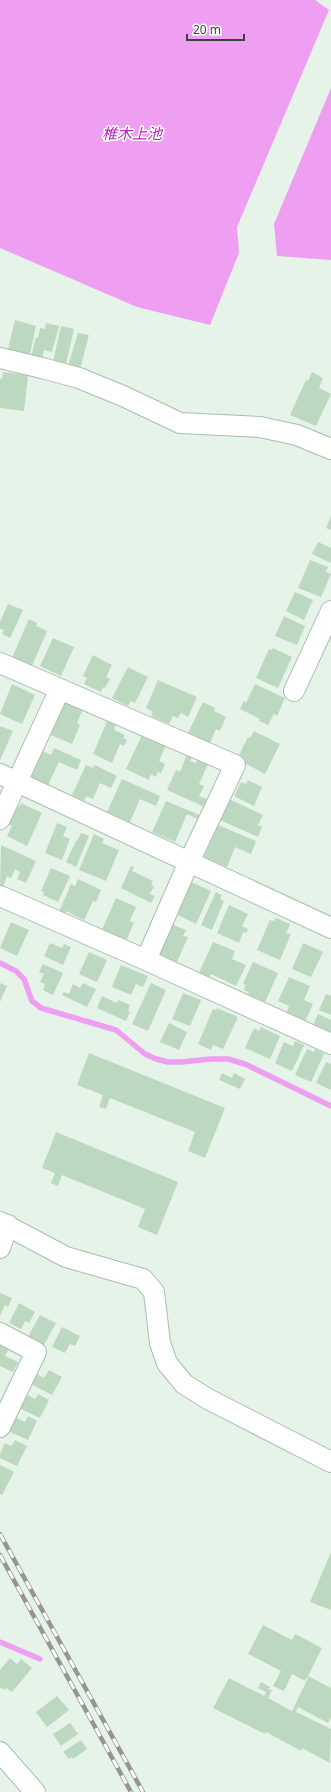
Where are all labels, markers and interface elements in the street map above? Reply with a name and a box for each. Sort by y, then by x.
scale bar [187,16,244,42]
text: 20 m [193,21,221,38]
water label: 椎木上池 [102,123,164,143]

